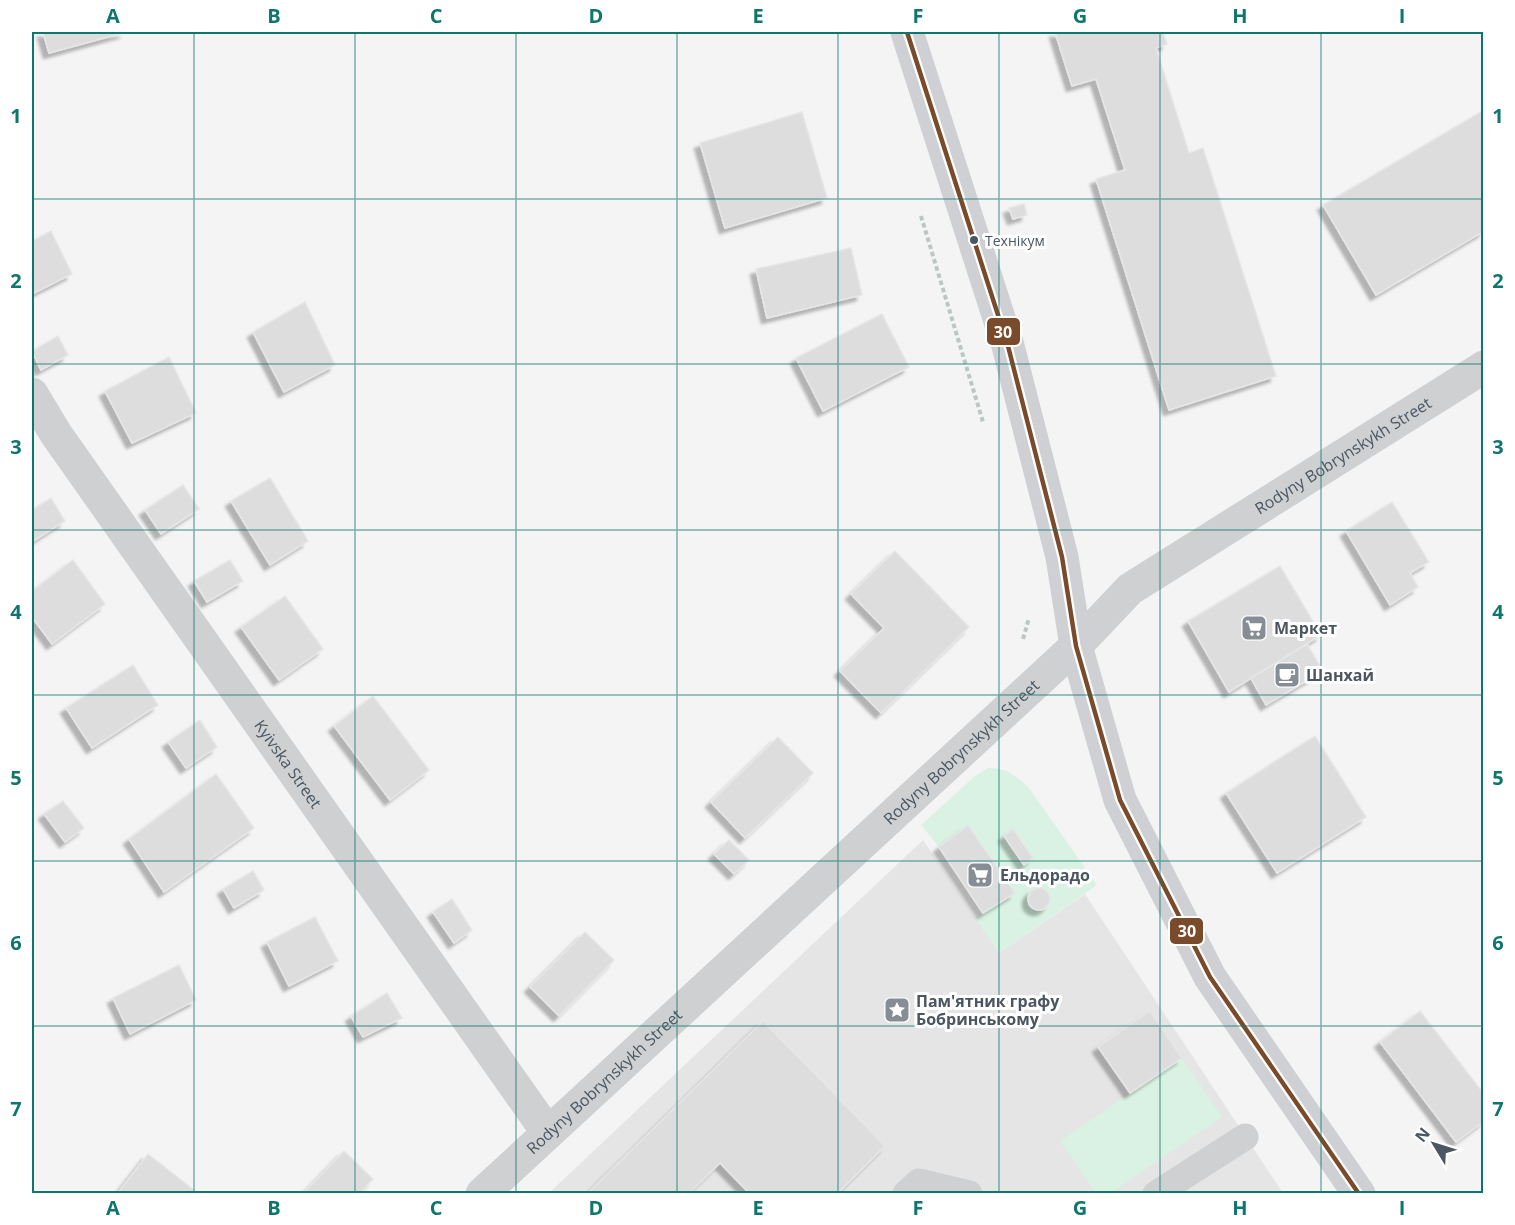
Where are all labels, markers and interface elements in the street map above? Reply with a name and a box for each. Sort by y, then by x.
text: A [106,2,120,29]
text: B [267,2,281,29]
text: C [430,2,443,29]
text: D [589,2,603,29]
text: E [752,2,764,29]
text: F [913,2,923,29]
text: G [1073,2,1087,29]
text: H [1232,2,1248,29]
text: I [1399,2,1405,29]
text: 1 [10,102,22,129]
text: 1 [1492,102,1504,129]
place label: Технікум [985,231,1045,250]
marker: Технікум [968,234,980,246]
text: 2 [10,267,22,294]
text: 2 [1492,267,1504,294]
line badge: 30 [986,317,1021,346]
text: 30 [994,321,1012,343]
street label: Rodyny Bobrynskykh Street [1250,392,1436,519]
text: 3 [10,433,22,460]
text: 3 [1492,433,1504,460]
text: 4 [10,598,22,625]
text: 4 [1492,598,1504,625]
supermarket icon: Маркет [1239,613,1269,643]
place label: Маркет [1274,617,1337,639]
cafe icon: Шанхай [1272,660,1302,690]
place label: Шанхай [1306,664,1374,686]
street label: Rodyny Bobrynskykh Street [879,674,1044,829]
street label: Kyivska Street [249,715,327,813]
text: 5 [10,764,22,791]
text: 5 [1492,764,1504,791]
supermarket icon: Ельдорадо [965,860,995,890]
place label: Ельдорадо [1000,864,1090,886]
line badge: 30 [1169,917,1204,945]
text: 30 [1178,920,1196,942]
text: 6 [10,929,22,956]
text: 6 [1492,929,1504,956]
place label: Пам'ятник графу Бобринському [916,990,1060,1030]
place icon: Пам'ятник графу Бобринському [882,995,912,1025]
street label: Rodyny Bobrynskykh Street [521,1004,687,1159]
text: 7 [10,1095,22,1122]
text: 7 [1492,1095,1504,1122]
north arrow [1404,1114,1464,1174]
text: N [1410,1123,1435,1147]
text: A [106,1194,120,1221]
text: B [267,1194,281,1221]
text: C [430,1194,443,1221]
text: D [589,1194,603,1221]
text: E [752,1194,764,1221]
text: F [913,1194,923,1221]
text: G [1073,1194,1087,1221]
text: H [1232,1194,1248,1221]
text: I [1399,1194,1405,1221]

